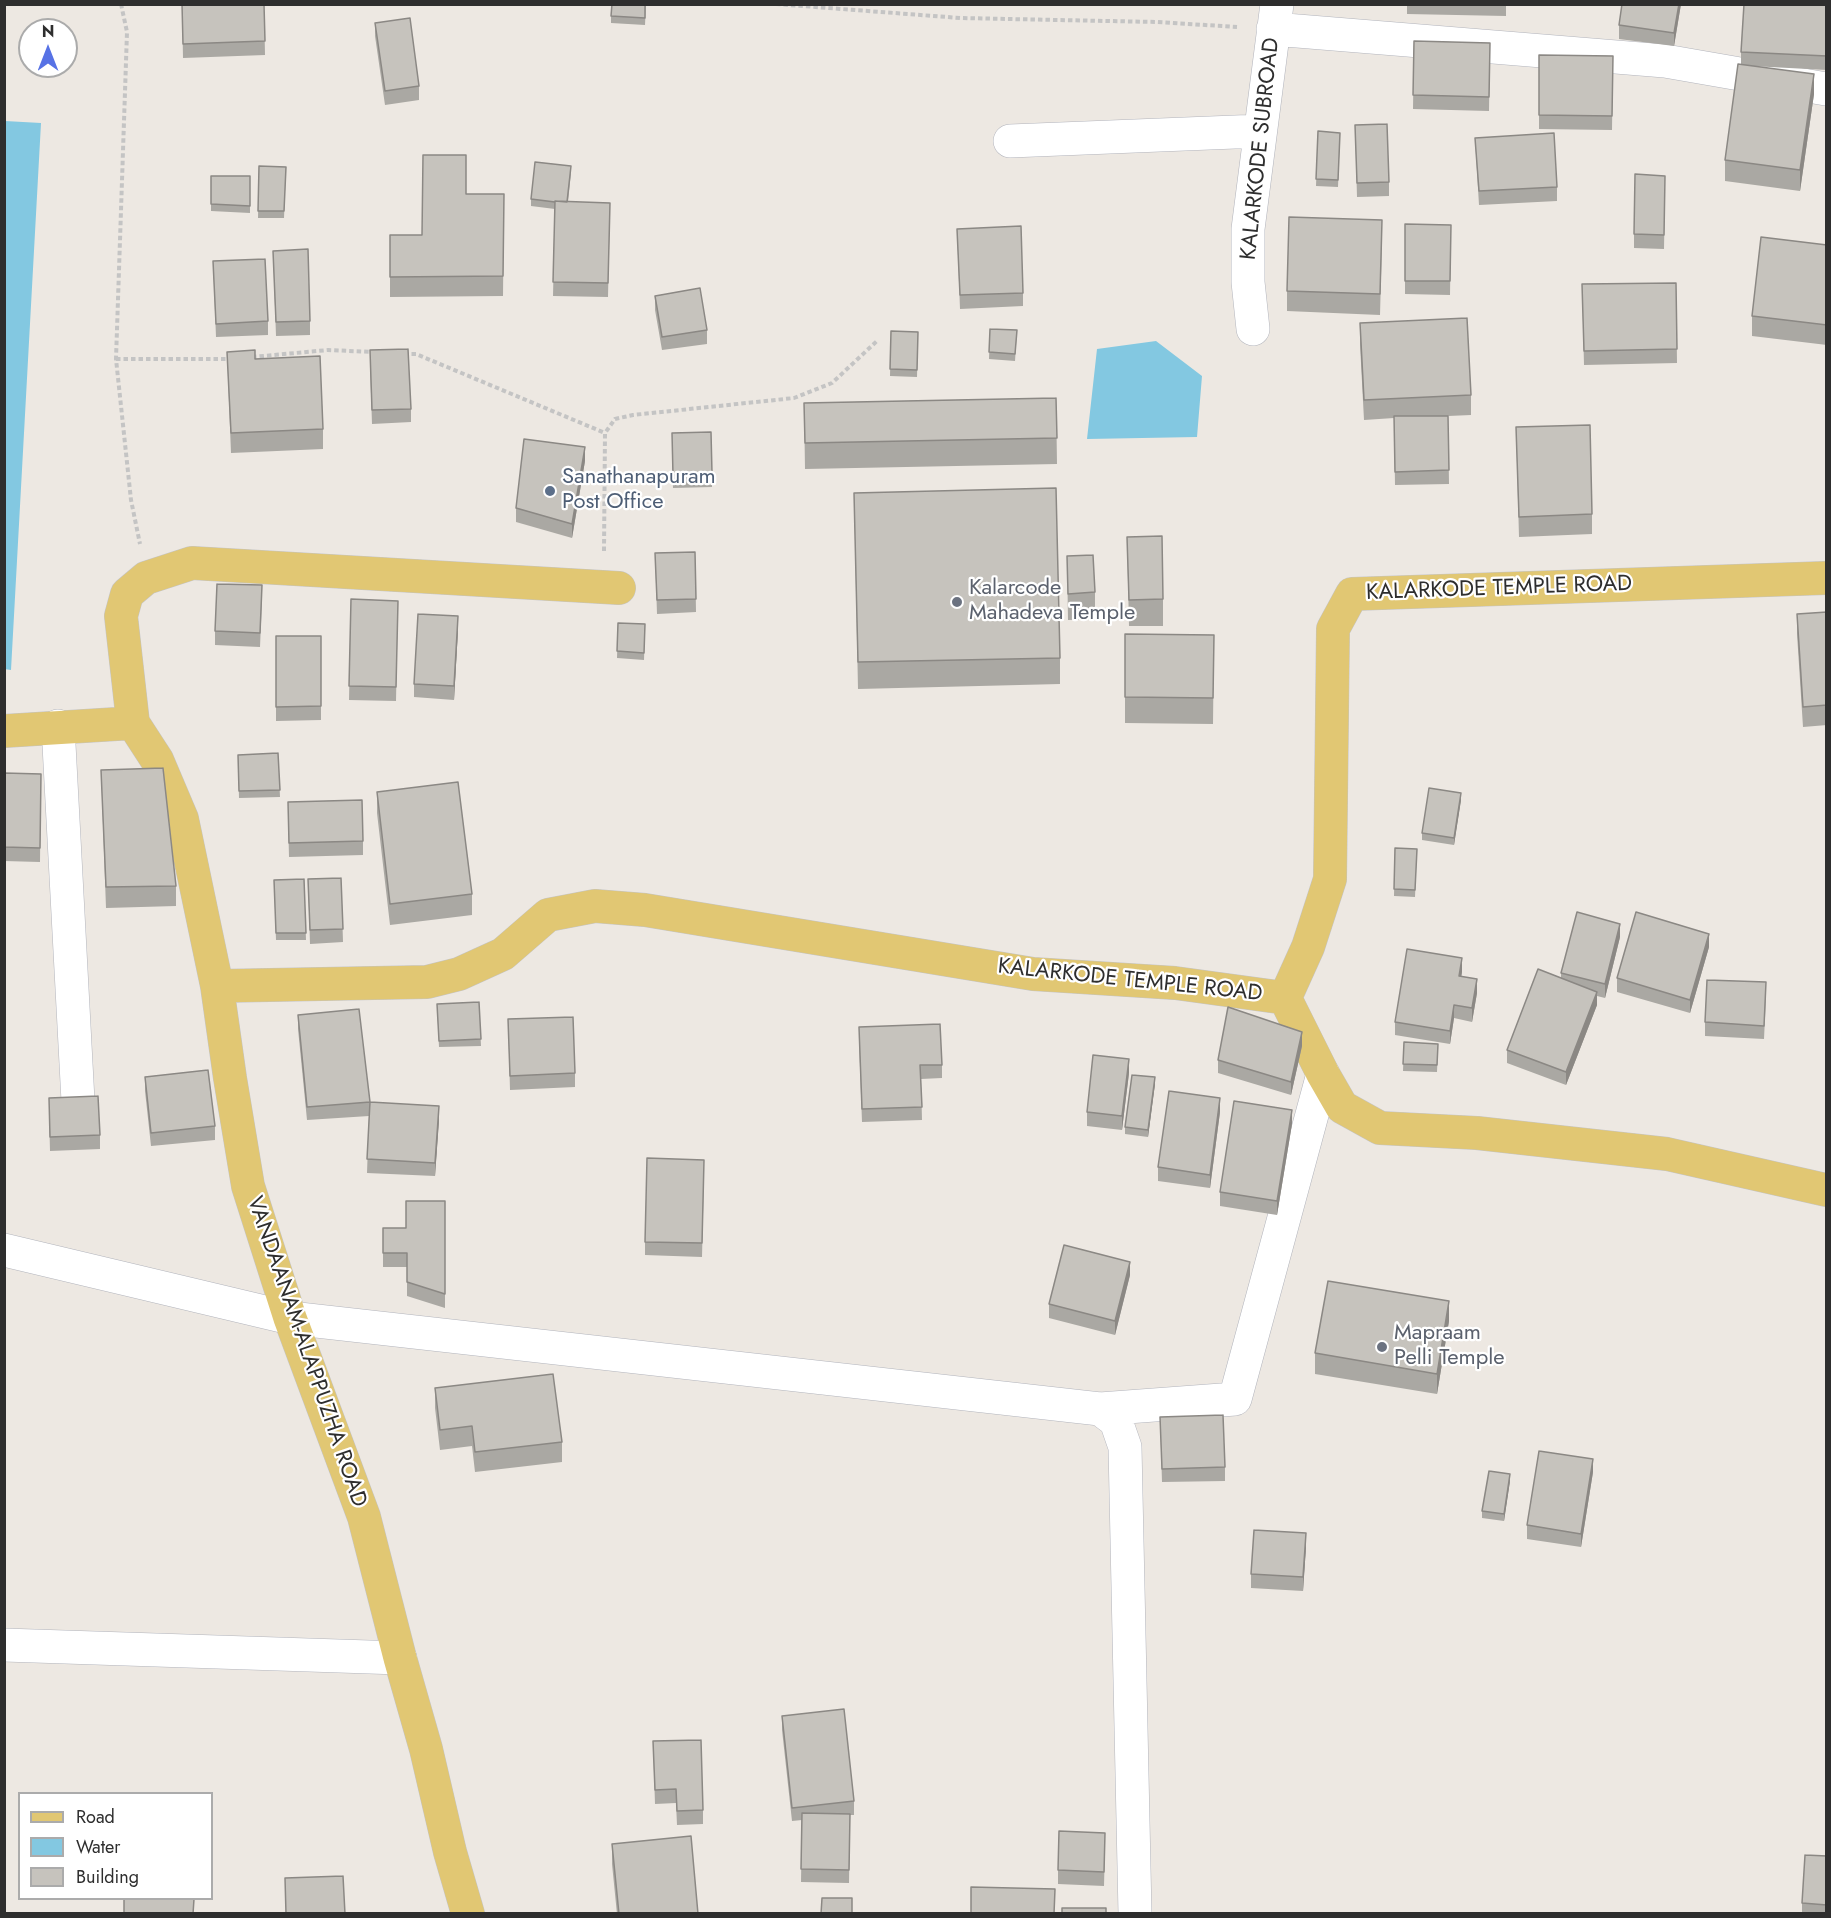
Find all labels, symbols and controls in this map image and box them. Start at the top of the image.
north arrow [18,18,78,78]
text: N [42,20,54,43]
street label: KALARKODE SUBROAD [1236,37,1286,261]
place label: Sanathanapuram Post Office [562,465,716,516]
marker: Sanathanapuram Post Office [543,484,557,498]
street label: KALARKODE TEMPLE ROAD [1366,571,1632,607]
place label: Kalarcode Mahadeva Temple [969,576,1135,628]
marker: Kalarcode Mahadeva Temple [950,595,964,609]
street label: KALARKODE TEMPLE ROAD [996,954,1264,1008]
street label: VANDAANAM-ALAPPUZHA ROAD [240,1193,372,1511]
place label: Mapraam Pelli Temple [1394,1321,1505,1372]
marker: Mapraam Pelli Temple [1375,1340,1389,1354]
legend [18,1792,213,1900]
text: Road [76,1804,115,1830]
text: Water [76,1834,120,1860]
text: Building [76,1864,139,1890]

